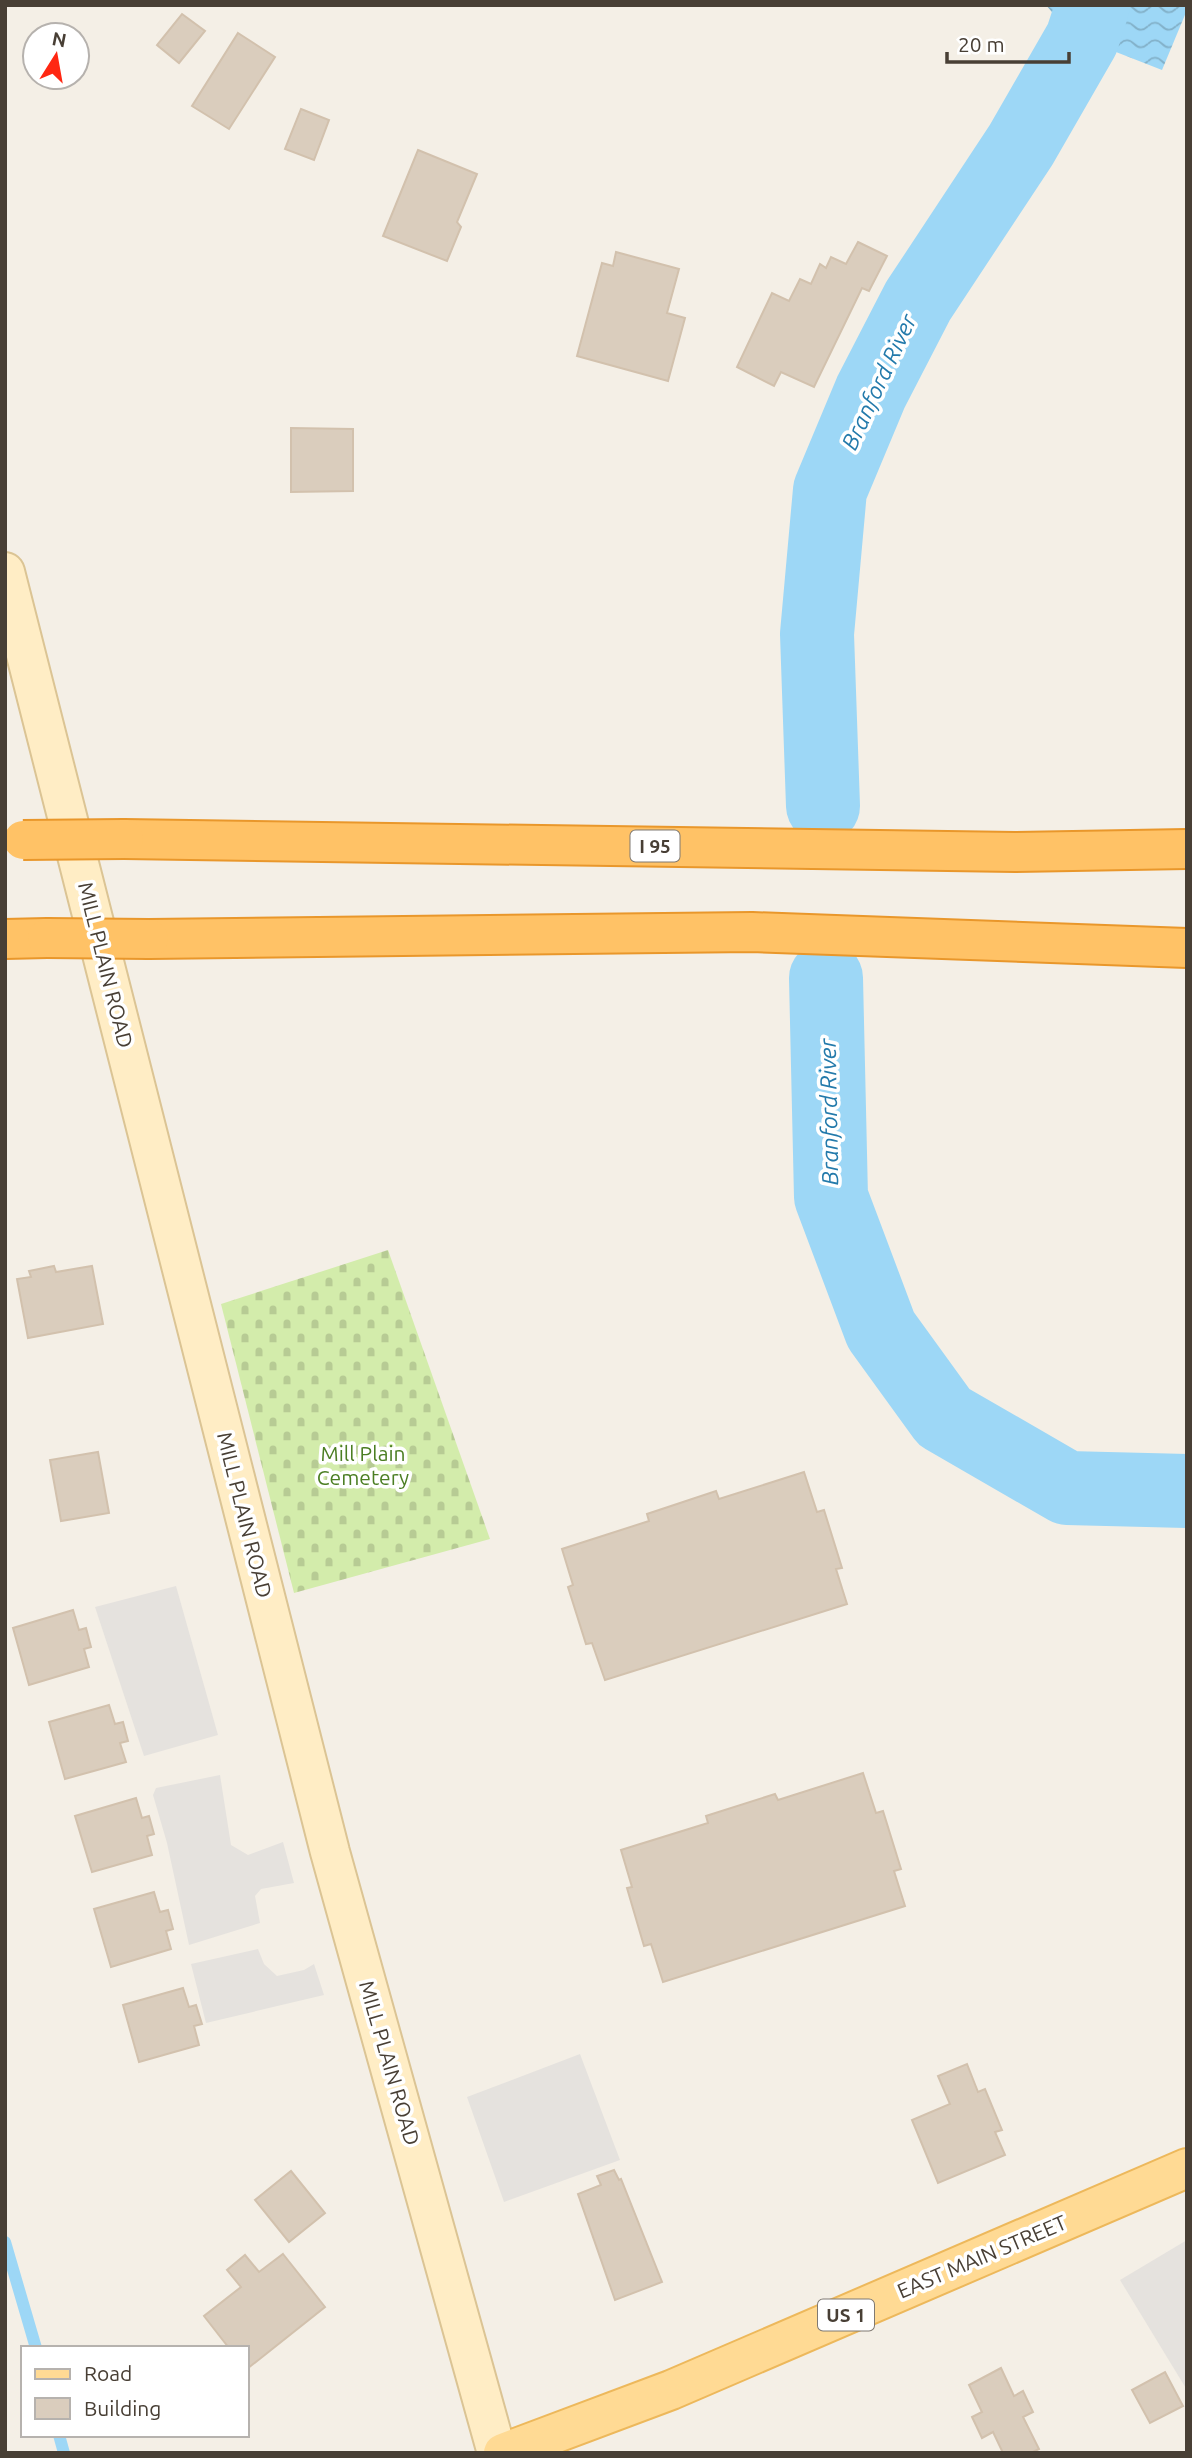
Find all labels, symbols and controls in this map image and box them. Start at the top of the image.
north arrow [21,21,91,91]
scale bar [947,21,1070,65]
text: N [50,27,68,51]
text: 20 m [958,32,1005,56]
water label: Branford River [836,309,922,454]
road number: I 95 [630,831,680,862]
street label: MILL PLAIN ROAD [74,879,138,1050]
water label: Branford River [815,1037,843,1186]
street label: MILL PLAIN ROAD [213,1429,277,1600]
park label: Mill Plain Cemetery [317,1441,409,1489]
street label: MILL PLAIN ROAD [355,1978,425,2148]
street label: EAST MAIN STREET [893,2209,1070,2303]
road number: US 1 [818,2300,874,2330]
legend [21,2346,248,2437]
text: Road [84,2361,132,2385]
text: Building [84,2396,161,2420]

